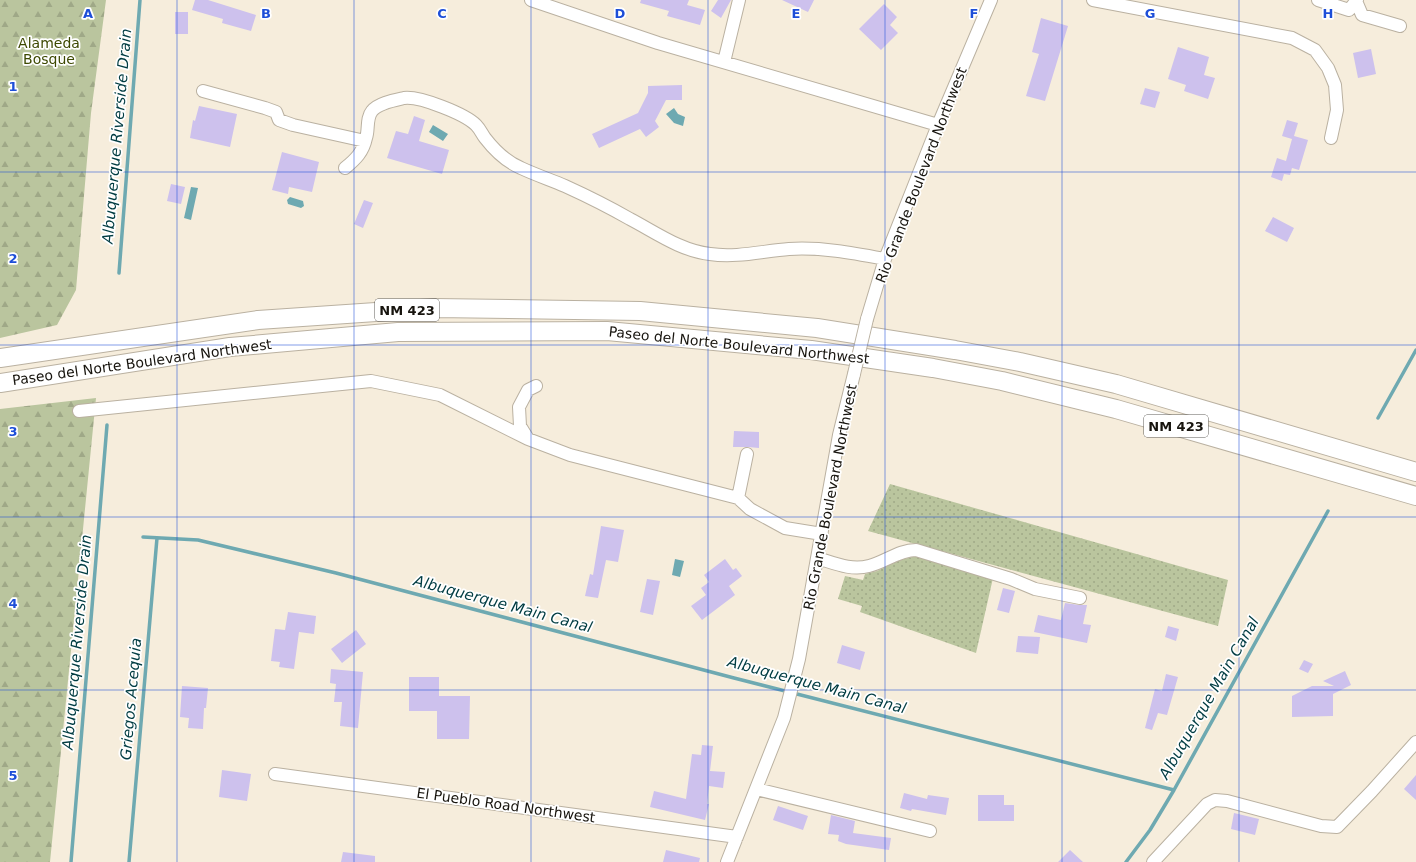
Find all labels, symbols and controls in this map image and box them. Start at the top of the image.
text: A [83,6,93,21]
text: B [261,6,271,21]
text: C [437,6,447,21]
text: D [615,6,626,21]
text: E [792,6,800,21]
text: F [970,6,978,21]
text: G [1145,6,1155,21]
text: H [1323,6,1333,21]
water label: Albuquerque Riverside Drain [99,28,135,245]
park label: Alameda Bosque [18,35,80,67]
street label: Rio Grande Boulevard Northwest [872,64,970,285]
text: 1 [8,79,18,94]
text: 2 [8,251,18,266]
road number: NM 423 [375,299,439,321]
street label: Paseo del Norte Boulevard Northwest [608,323,871,367]
street label: Paseo del Norte Boulevard Northwest [11,336,273,388]
street label: Rio Grande Boulevard Northwest [800,382,860,611]
road number: NM 423 [1144,415,1208,437]
text: 3 [8,424,18,439]
water label: Albuquerque Riverside Drain [59,534,95,751]
water label: Albuquerque Main Canal [411,571,595,637]
text: 4 [8,596,18,611]
water label: Albuquerque Main Canal [1155,613,1263,783]
water label: Griegos Acequia [117,637,145,761]
water label: Albuquerque Main Canal [725,652,909,718]
text: 5 [8,768,18,783]
street label: El Pueblo Road Northwest [416,785,597,826]

